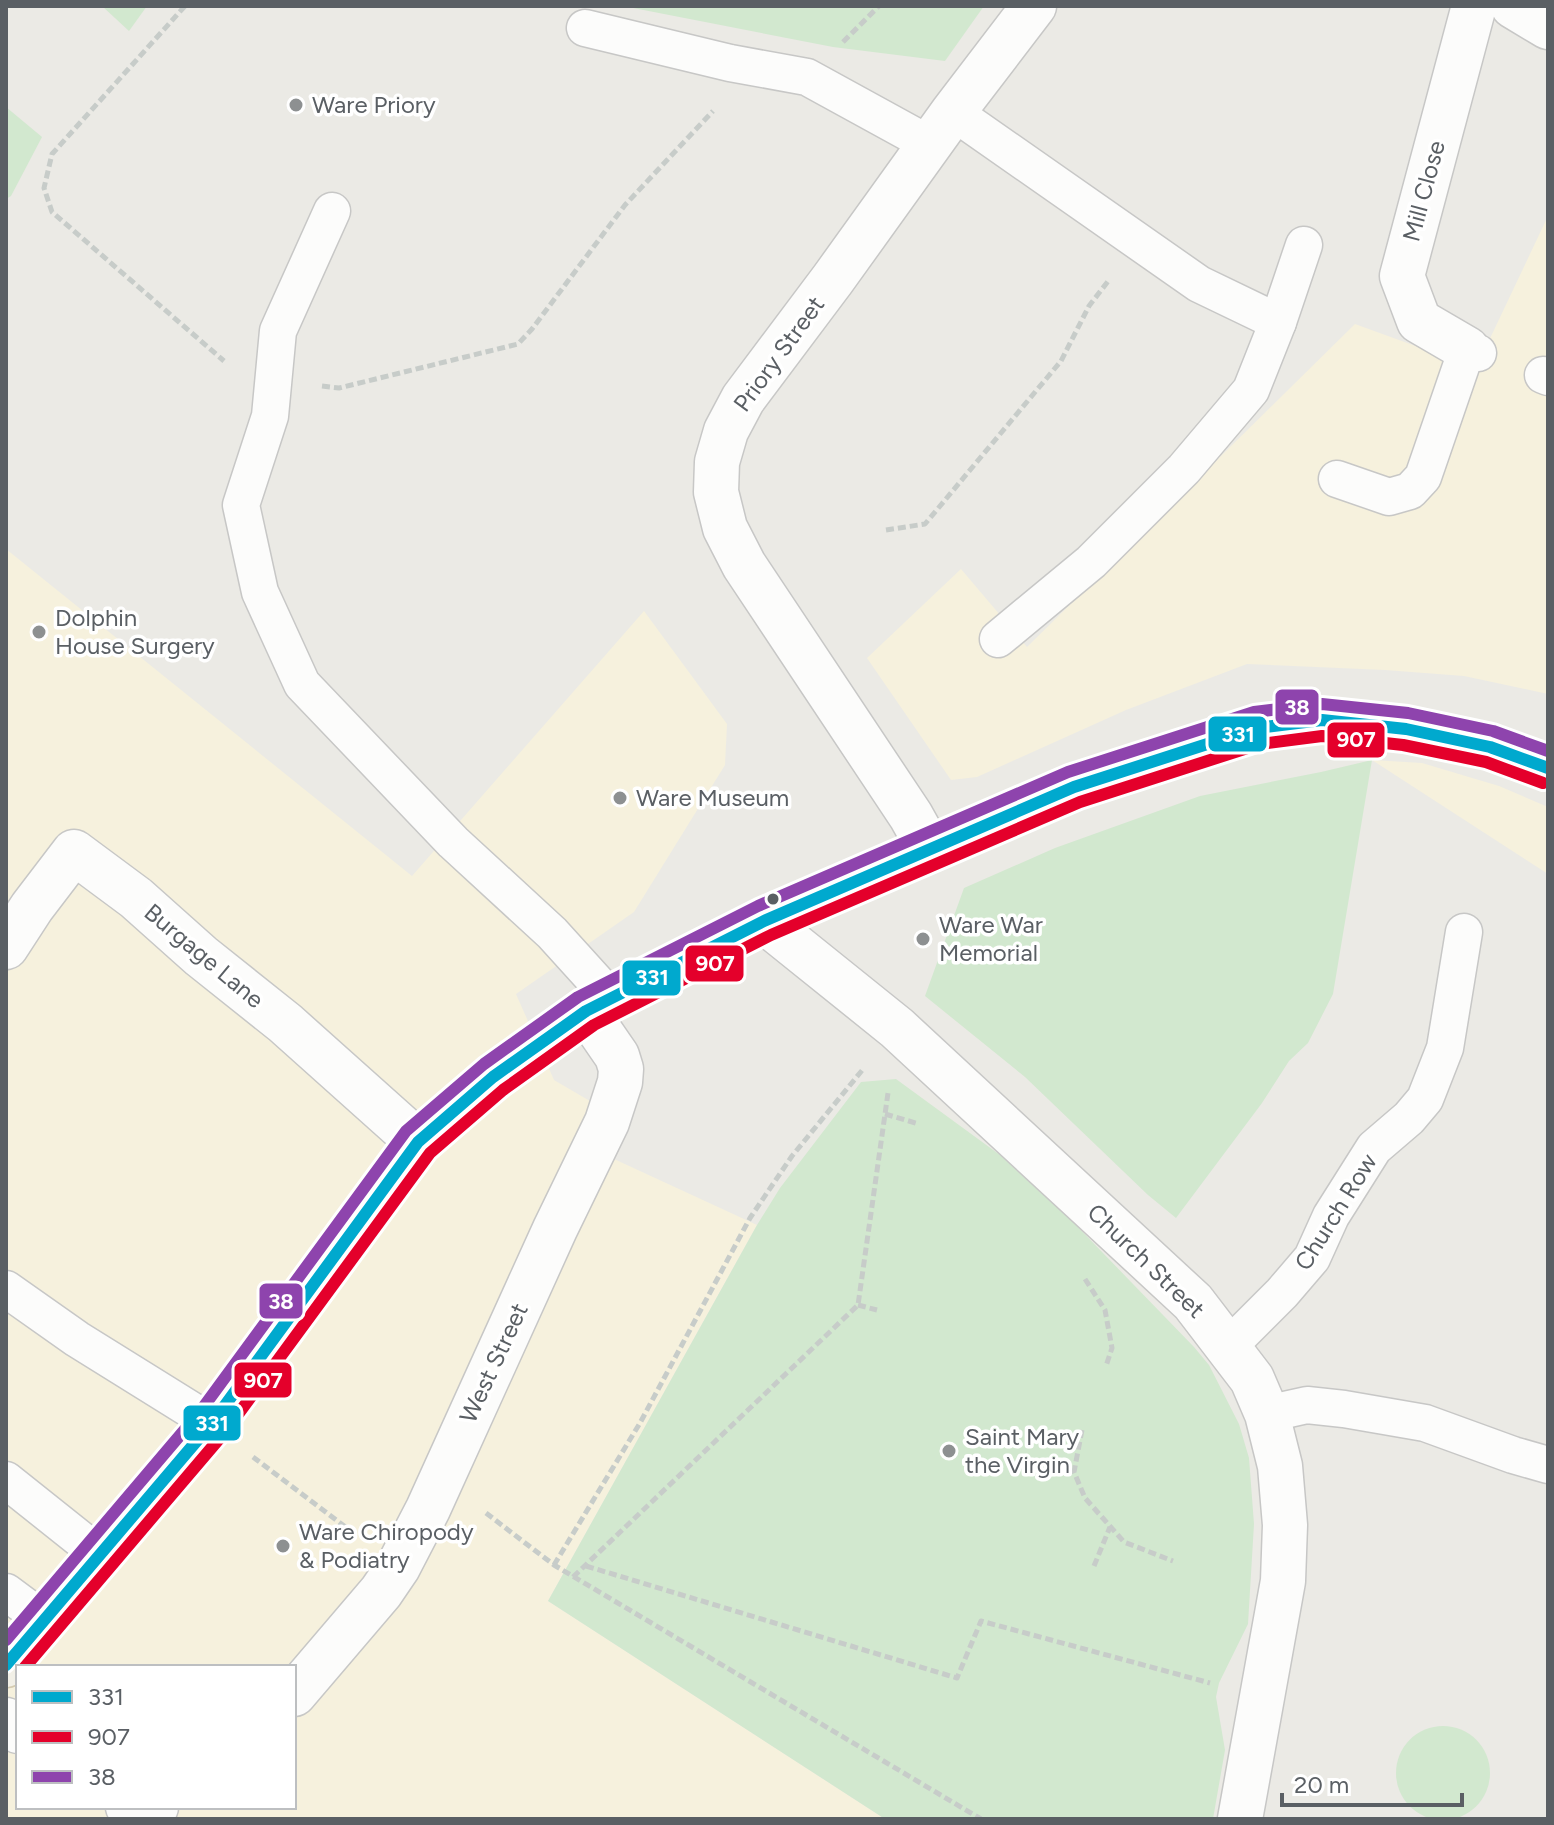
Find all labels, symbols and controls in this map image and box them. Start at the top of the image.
place label: Ware Priory [312,90,436,119]
marker: Ware Priory [287,96,305,114]
street label: Mill Close [1396,137,1451,244]
street label: Priory Street [727,290,830,417]
place label: Dolphin House Surgery [55,603,215,660]
marker: Dolphin House Surgery [30,623,48,641]
line badge: 38 [1274,688,1320,726]
text: 38 [1284,694,1310,721]
line badge: 331 [1207,715,1268,753]
text: 331 [1221,721,1255,748]
line badge: 907 [1326,721,1386,759]
text: 907 [1336,726,1376,753]
place label: Ware Museum [636,783,789,812]
marker: Ware Museum [611,789,629,807]
unlabelled marker [765,891,781,907]
street label: Burgage Lane [139,897,270,1014]
place label: Ware War Memorial [939,910,1043,967]
marker: Ware War Memorial [914,930,932,948]
line badge: 907 [684,944,745,983]
text: 907 [695,950,735,977]
line badge: 331 [621,959,682,997]
text: 331 [635,964,669,991]
street label: Church Row [1288,1148,1383,1275]
street label: Church Street [1082,1198,1211,1324]
line badge: 38 [258,1282,304,1320]
text: 38 [268,1288,294,1315]
street label: West Street [453,1298,534,1427]
line badge: 907 [233,1361,293,1399]
text: 907 [243,1367,283,1394]
line badge: 331 [182,1404,242,1442]
text: 331 [195,1410,229,1437]
place label: Saint Mary the Virgin [965,1422,1080,1479]
marker: Saint Mary the Virgin [940,1442,958,1460]
place label: Ware Chiropody & Podiatry [299,1517,474,1574]
marker: Ware Chiropody & Podiatry [274,1537,292,1555]
legend [16,1665,296,1809]
text: 331 [88,1682,124,1711]
text: 907 [88,1722,130,1751]
scale bar [1282,1757,1462,1807]
text: 38 [88,1762,116,1791]
text: 20 m [1294,1770,1349,1799]

